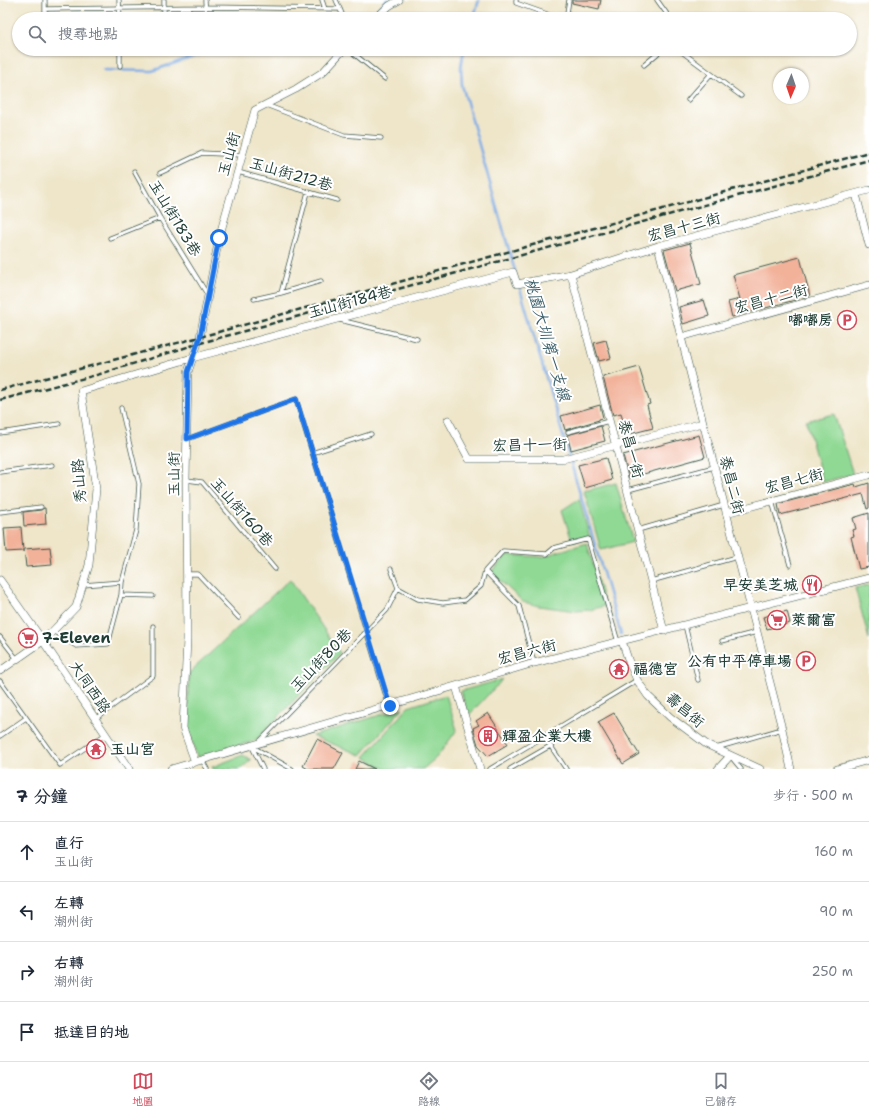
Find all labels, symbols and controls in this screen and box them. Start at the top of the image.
search box [12,12,857,56]
icon: search [26,23,48,45]
text: 搜尋地點 [58,24,118,44]
north arrow [773,68,809,104]
street label: 玉山街 [213,130,245,178]
street label: 玉山街212巷 [247,153,335,195]
street label: 玉山街183巷 [144,176,206,260]
street label: 宏昌十三街 [645,208,723,246]
route start [210,229,228,247]
water label: 桃園大圳第一支線 [520,275,576,405]
street label: 宏昌十二街 [732,280,810,318]
street label: 玉山街184巷 [306,281,394,323]
parking icon: 嘟嘟房 [836,309,858,331]
place label: 嘟嘟房 [788,310,833,330]
street label: 泰昌一街 [614,417,648,481]
street label: 宏昌十一街 [492,434,568,456]
street label: 玉山街 [164,451,184,497]
street label: 泰昌二街 [715,453,749,517]
street label: 秀山路 [67,458,91,504]
street label: 宏昌七街 [762,464,826,498]
street label: 玉山街160巷 [206,473,278,551]
restaurant icon: 早安美芝城 [801,574,823,596]
place label: 早安美芝城 [723,575,798,595]
supermarket icon: 萊爾富 [766,609,788,631]
place label: 萊爾富 [791,610,836,630]
street label: 玉山街80巷 [286,624,356,696]
supermarket icon: 7-Eleven [17,627,39,649]
place label: 7-Eleven [42,628,111,648]
street label: 宏昌六街 [495,635,559,669]
parking icon: 公有中平停車場 [795,650,817,672]
place label: 公有中平停車場 [687,651,792,671]
street label: 大同西路 [65,657,115,717]
temple icon: 福德宮 [608,658,630,680]
place label: 福德宮 [633,659,678,679]
street label: 壽昌街 [661,688,709,732]
route end [381,697,399,715]
building icon: 輝盈企業大樓 [477,725,499,747]
place label: 輝盈企業大樓 [502,726,592,746]
temple icon: 玉山宮 [85,738,107,760]
place label: 玉山宮 [110,739,155,759]
text: 7 分鐘 [16,785,68,807]
text: 步行 · 500 m [773,787,853,804]
text: 直行 [54,833,84,853]
icon: ahead [16,841,38,863]
text: 160 m [815,843,853,860]
text: 玉山街 [54,853,93,870]
text: 左轉 [54,893,84,913]
icon: left [16,901,38,923]
text: 90 m [819,903,853,920]
text: 潮州街 [54,913,93,930]
text: 右轉 [54,953,84,973]
icon: right [16,961,38,983]
text: 250 m [812,963,853,980]
text: 潮州街 [54,973,93,990]
icon: arrive [16,1021,38,1043]
text: 抵達目的地 [54,1022,129,1042]
tab: 地圖 [132,1070,154,1109]
tab: 路線 [418,1070,440,1109]
tab: 已儲存 [704,1070,737,1109]

